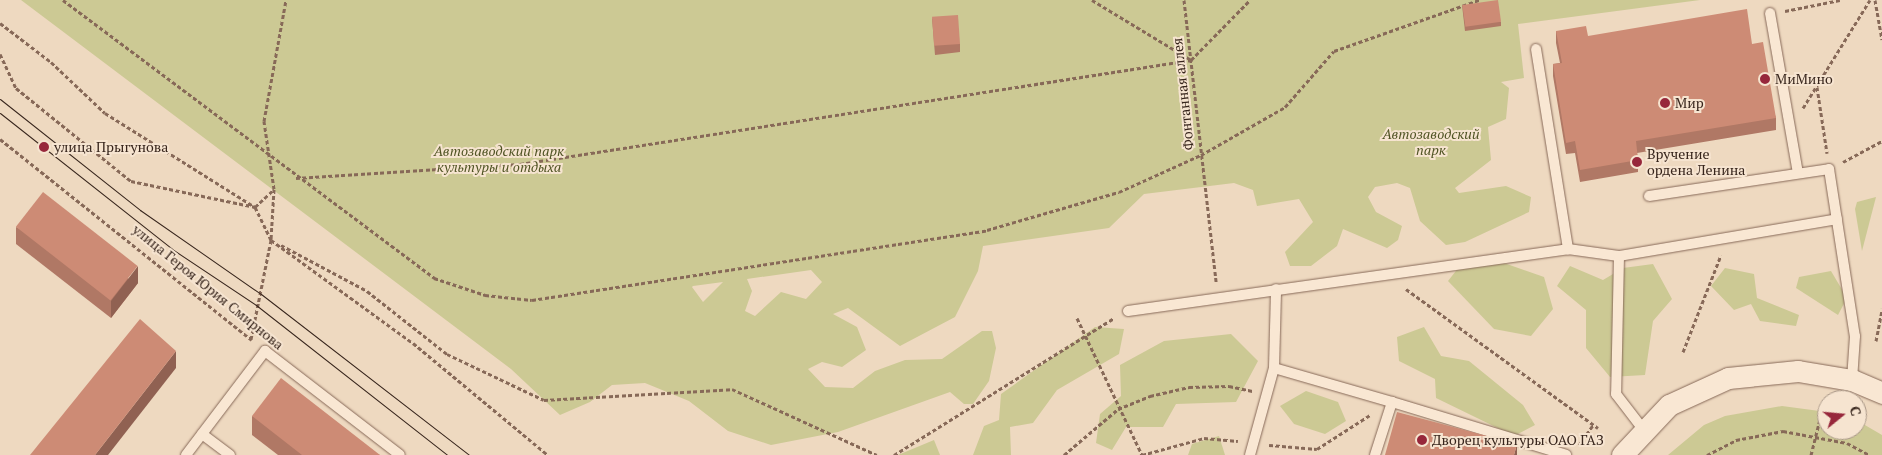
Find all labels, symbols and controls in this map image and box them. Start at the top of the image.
street label: Фонтанная аллея [1169,37,1197,151]
place label: МиМино [1775,71,1833,87]
marker: МиМино [1759,73,1771,85]
place label: Мир [1675,95,1704,111]
marker: Мир [1659,97,1671,109]
park label: Автозаводский парк [1382,126,1480,158]
place label: улица Прыгунова [54,139,168,155]
marker: улица Прыгунова [38,141,50,153]
park label: Автозаводский парк культуры и отдыха [434,143,564,176]
place label: Вручение ордена Ленина [1647,146,1745,178]
marker: Вручение ордена Ленина [1631,156,1643,168]
street label: улица Героя Юрия Смирнова [129,221,287,353]
north arrow [1817,390,1867,440]
text: С [1845,404,1866,418]
place label: Дворец культуры ОАО ГАЗ [1432,432,1604,448]
marker: Дворец культуры ОАО ГАЗ [1416,434,1428,446]

